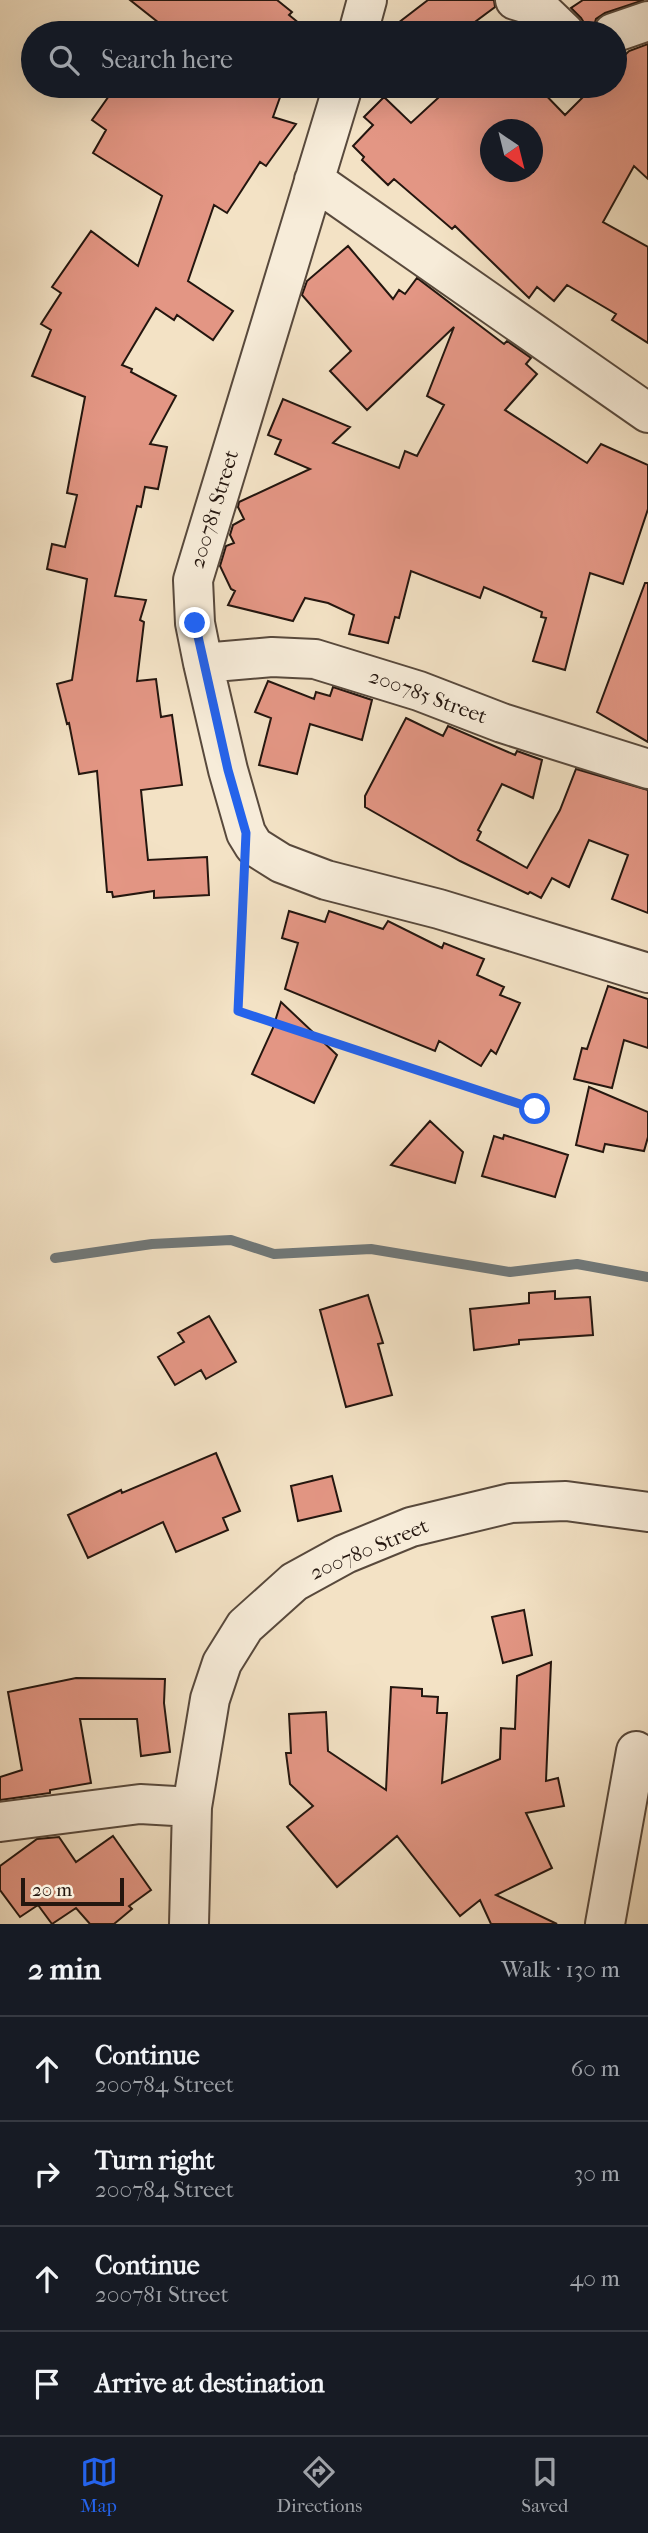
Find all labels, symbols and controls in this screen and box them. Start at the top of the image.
search box [21,21,627,98]
icon: search [45,41,83,79]
text: Search here [101,44,233,75]
north arrow [480,119,543,182]
street label: 200781 Street [185,447,243,571]
route end [179,607,210,638]
street label: 200785 Street [366,664,491,729]
route start [519,1093,550,1124]
street label: 200780 Street [306,1513,432,1585]
scale bar [21,1875,124,1907]
text: 20 m [32,1879,72,1901]
text: 2 min [28,1952,101,1987]
text: Walk · 130 m [501,1956,620,1983]
text: Continue [95,2040,200,2071]
icon: ahead [28,2050,66,2088]
text: 60 m [571,2055,620,2082]
text: 200784 Street [95,2071,234,2098]
text: Turn right [95,2145,215,2176]
icon: right [28,2155,66,2193]
text: 30 m [574,2160,620,2187]
text: 200784 Street [95,2176,234,2203]
text: Continue [95,2250,200,2281]
icon: ahead [28,2260,66,2298]
text: 40 m [570,2265,620,2292]
text: 200781 Street [95,2281,229,2308]
icon: arrive [28,2365,66,2403]
text: Arrive at destination [95,2368,325,2399]
tab: Map [80,2453,118,2517]
tab: Directions [277,2453,362,2517]
tab: Saved [521,2453,568,2517]

